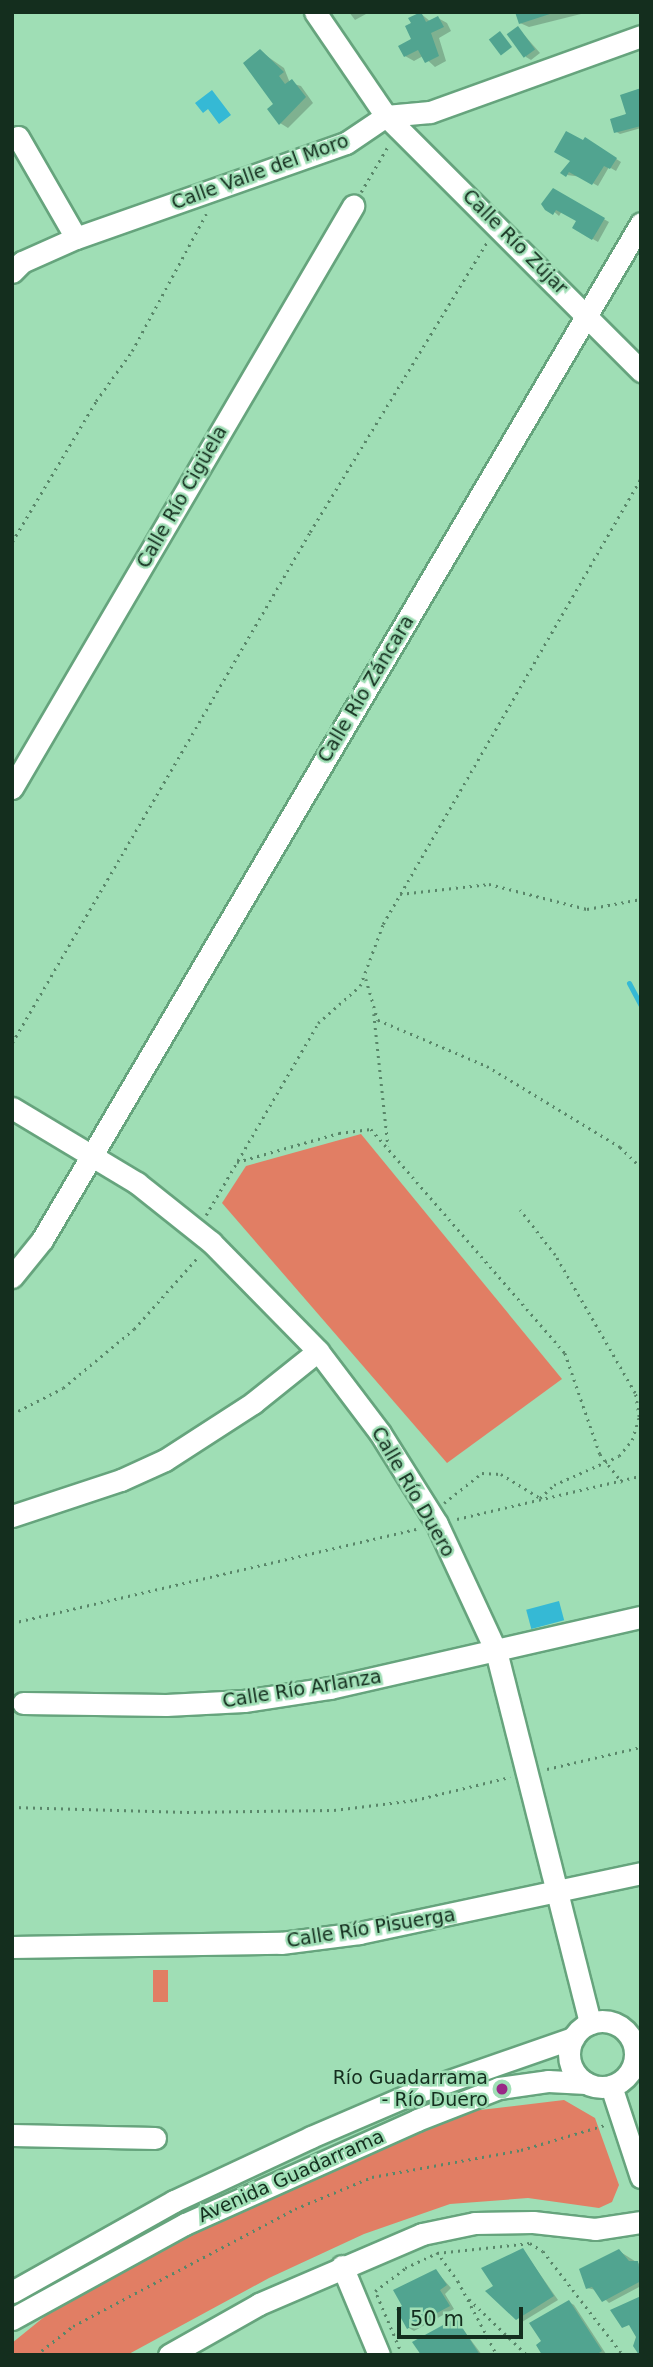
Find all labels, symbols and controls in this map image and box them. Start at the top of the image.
street label: Calle Valle del Moro [168,129,352,215]
street label: Calle Río Zújar [458,185,572,299]
street label: Calle Río Cigüela [132,422,232,572]
street label: Calle Río Záncara [313,611,419,767]
street label: Calle Río Duero [366,1423,460,1561]
street label: Calle Río Arlanza [221,1665,383,1713]
street label: Calle Río Pisuerga [285,1903,457,1953]
place label: Río Guadarrama - Río Duero [333,2067,488,2111]
marker: Río Guadarrama - Río Duero [494,2081,510,2097]
street label: Avenida Guadarrama [195,2125,387,2227]
scale bar [401,2294,527,2338]
text: 50 m [410,2307,464,2331]

